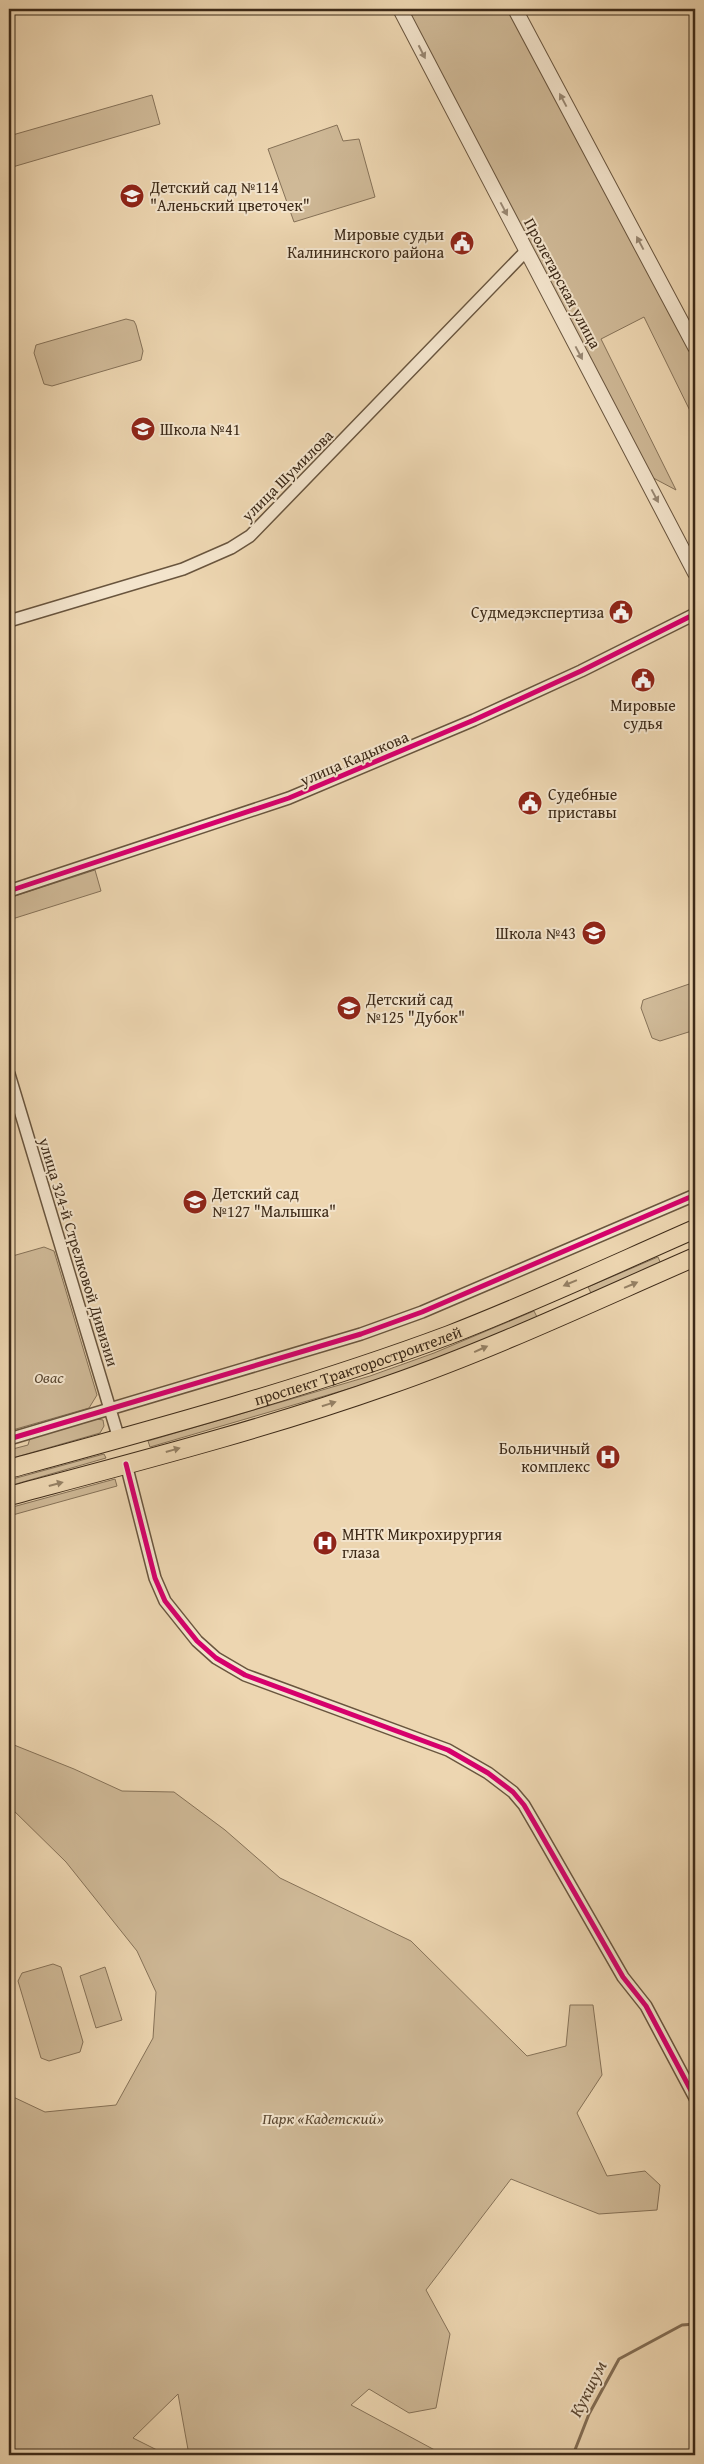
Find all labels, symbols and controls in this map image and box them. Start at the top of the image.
one-way arrow [418,45,426,59]
one-way arrow [559,92,567,107]
place label: Детский сад №114 "Аленьский цветочек" [149,175,310,217]
school or university icon: Детский сад №114 "Аленьский цветочек" [119,183,145,209]
one-way arrow [500,202,508,216]
street label: Пролетарская улица [518,213,608,353]
place label: Мировые судьи Калининского района [287,222,444,264]
public building icon: Мировые судьи Калининского района [449,230,475,256]
one-way arrow [636,236,644,250]
one-way arrow [575,346,584,359]
school or university icon: Школа №41 [130,416,156,442]
place label: Школа №41 [160,417,240,441]
street label: улица Шумилова [235,423,339,527]
one-way arrow [651,489,659,504]
public building icon: Судмедэкспертиза [608,599,634,625]
place label: Судмедэкспертиза [471,600,604,624]
public building icon: Мировые судья [630,667,656,693]
place label: Мировые судья [610,693,676,735]
street label: улица Кадыкова [295,724,412,792]
place label: Судебные приставы [548,782,617,824]
public building icon: Судебные приставы [517,790,543,816]
school or university icon: Школа №43 [581,920,607,946]
place label: Школа №43 [496,921,576,945]
place label: Детский сад №125 "Дубок" [365,987,465,1029]
school or university icon: Детский сад №125 "Дубок" [336,995,362,1021]
street label: улица 324-й Стрелковой Дивизии [32,1134,125,1370]
place label: Детский сад №127 "Малышка" [211,1181,336,1223]
school or university icon: Детский сад №127 "Малышка" [182,1189,208,1215]
one-way arrow [563,1280,577,1288]
one-way arrow [624,1281,638,1289]
street label: проспект Тракторостроителей [251,1319,466,1411]
one-way arrow [474,1345,488,1353]
park label: Овас [34,1365,64,1389]
one-way arrow [321,1400,336,1408]
place label: Больничный комплекс [499,1436,590,1478]
hospital icon: Больничный комплекс [595,1444,621,1470]
one-way arrow [165,1446,180,1454]
one-way arrow [48,1479,63,1487]
place label: МНТК Микрохирургия глаза [342,1522,502,1564]
hospital icon: МНТК Микрохирургия глаза [312,1530,338,1556]
park label: Парк «Кадетский» [262,2106,384,2130]
water label: Кукшум [562,2356,613,2422]

